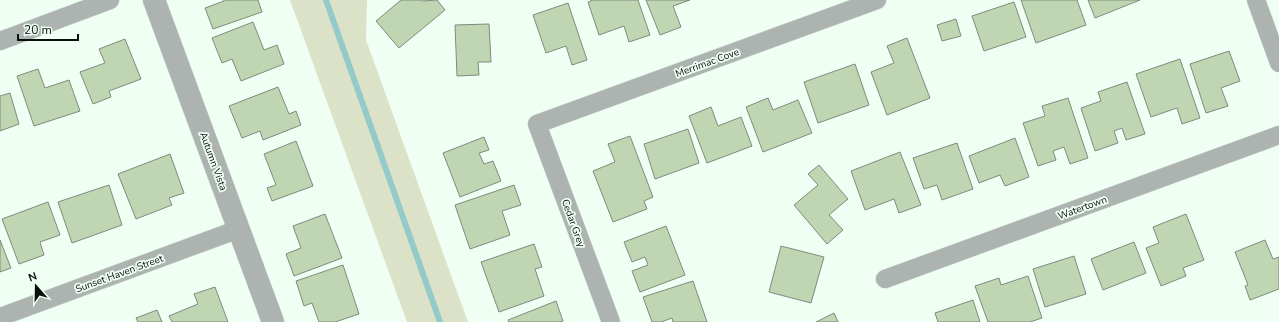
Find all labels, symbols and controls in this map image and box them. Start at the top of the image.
scale bar [18,16,78,42]
text: 20 m [24,22,52,38]
street label: Merrimac Cove [674,45,741,81]
street label: Autumn Vista [196,130,230,193]
street label: Watertown [1056,193,1109,223]
street label: Cedar Grey [558,197,589,250]
street label: Sunset Haven Street [74,251,166,296]
north arrow [16,266,56,306]
text: N [26,269,39,286]

